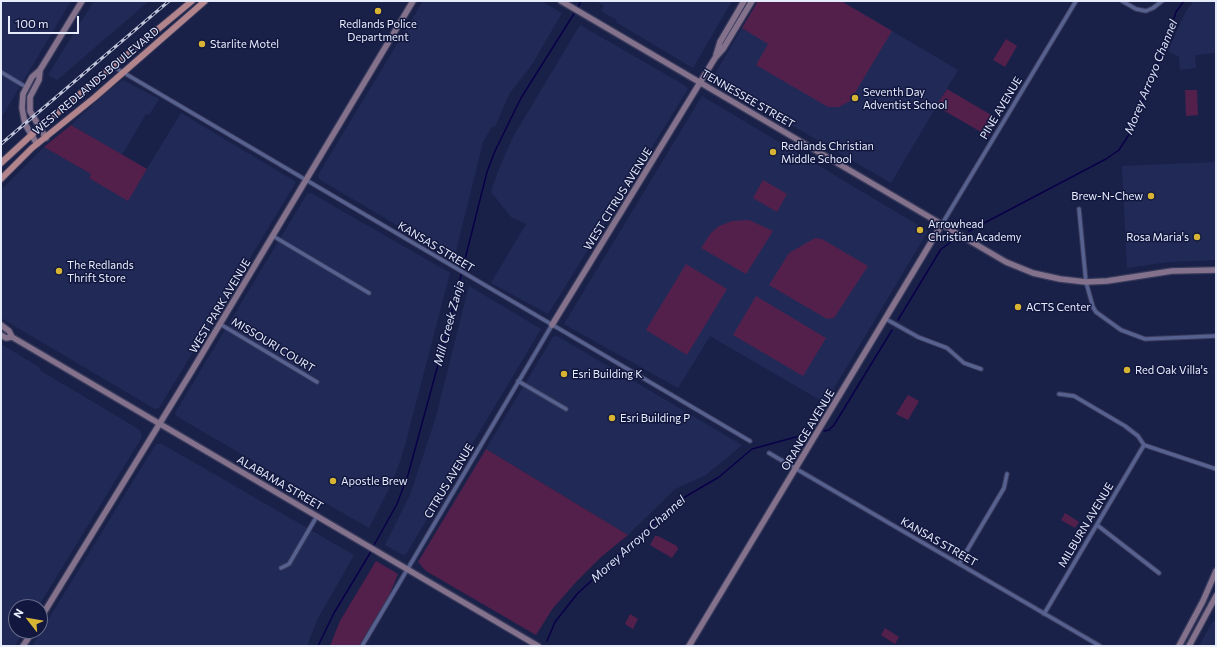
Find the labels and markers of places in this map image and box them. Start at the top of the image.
marker: Redlands Police Department [373,6,383,16]
place label: Redlands Police Department [339,17,417,43]
place label: Starlite Motel [210,37,279,51]
marker: Starlite Motel [197,39,207,49]
place label: Seventh Day Adventist School [863,85,947,111]
marker: Seventh Day Adventist School [850,93,860,103]
place label: Redlands Christian Middle School [781,139,874,165]
marker: Redlands Christian Middle School [768,147,778,157]
place label: Brew-N-Chew [1071,189,1143,203]
marker: Brew-N-Chew [1146,191,1156,201]
place label: Arrowhead Christian Academy [928,217,1021,243]
marker: Arrowhead Christian Academy [915,225,925,235]
place label: Rosa Maria's [1126,230,1189,244]
marker: Rosa Maria's [1192,232,1202,242]
place label: The Redlands Thrift Store [67,258,134,284]
marker: The Redlands Thrift Store [54,266,64,276]
place label: ACTS Center [1026,300,1091,314]
marker: ACTS Center [1013,302,1023,312]
place label: Red Oak Villa's [1135,363,1208,377]
marker: Red Oak Villa's [1122,365,1132,375]
place label: Esri Building K [572,367,643,381]
marker: Esri Building K [559,369,569,379]
place label: Esri Building P [620,411,690,425]
marker: Esri Building P [607,413,617,423]
place label: Apostle Brew [341,474,408,488]
marker: Apostle Brew [328,476,338,486]

